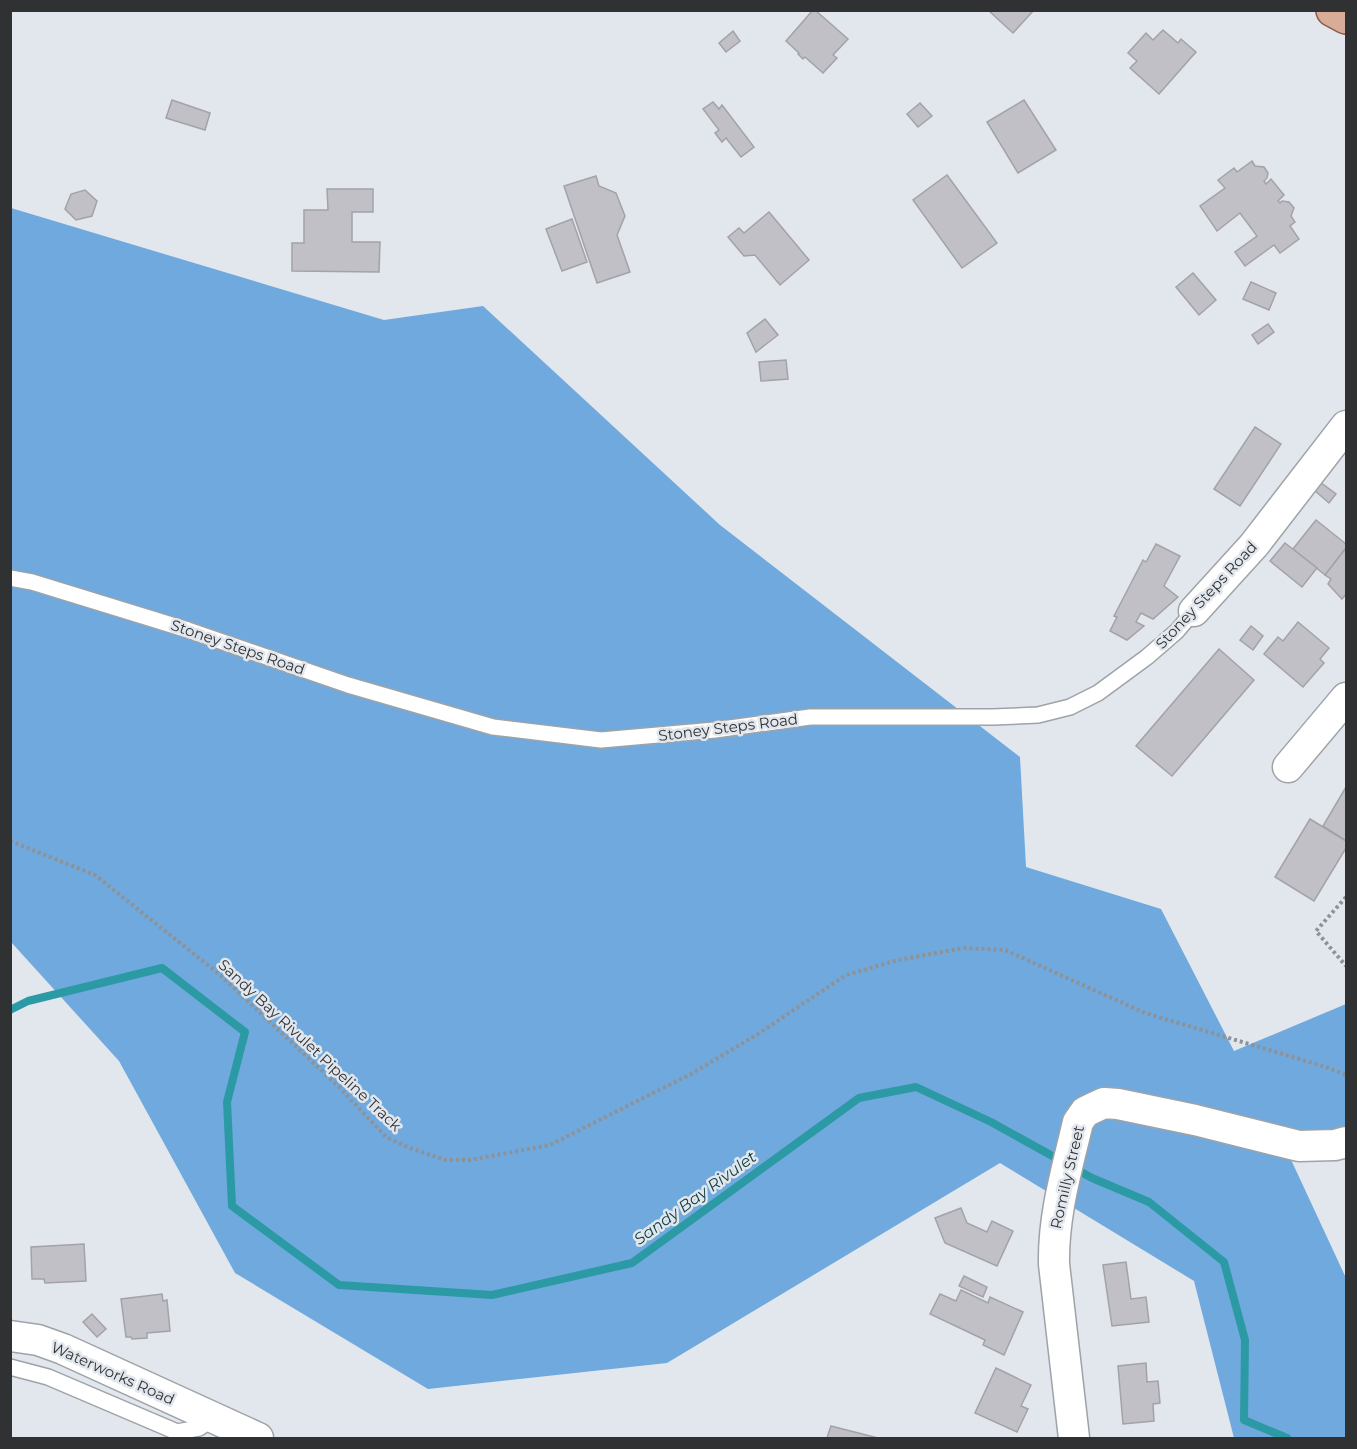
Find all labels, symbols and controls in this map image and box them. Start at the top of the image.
street label: Stoney Steps Road [1151,537,1261,653]
street label: Stoney Steps Road [169,615,307,679]
street label: Stoney Steps Road [657,709,799,745]
street label: Sandy Bay Rivulet Pipeline Track [214,955,406,1135]
street label: Romilly Street [1046,1123,1088,1231]
water label: Sandy Bay Rivulet [630,1147,760,1249]
street label: Waterworks Road [48,1337,178,1409]

